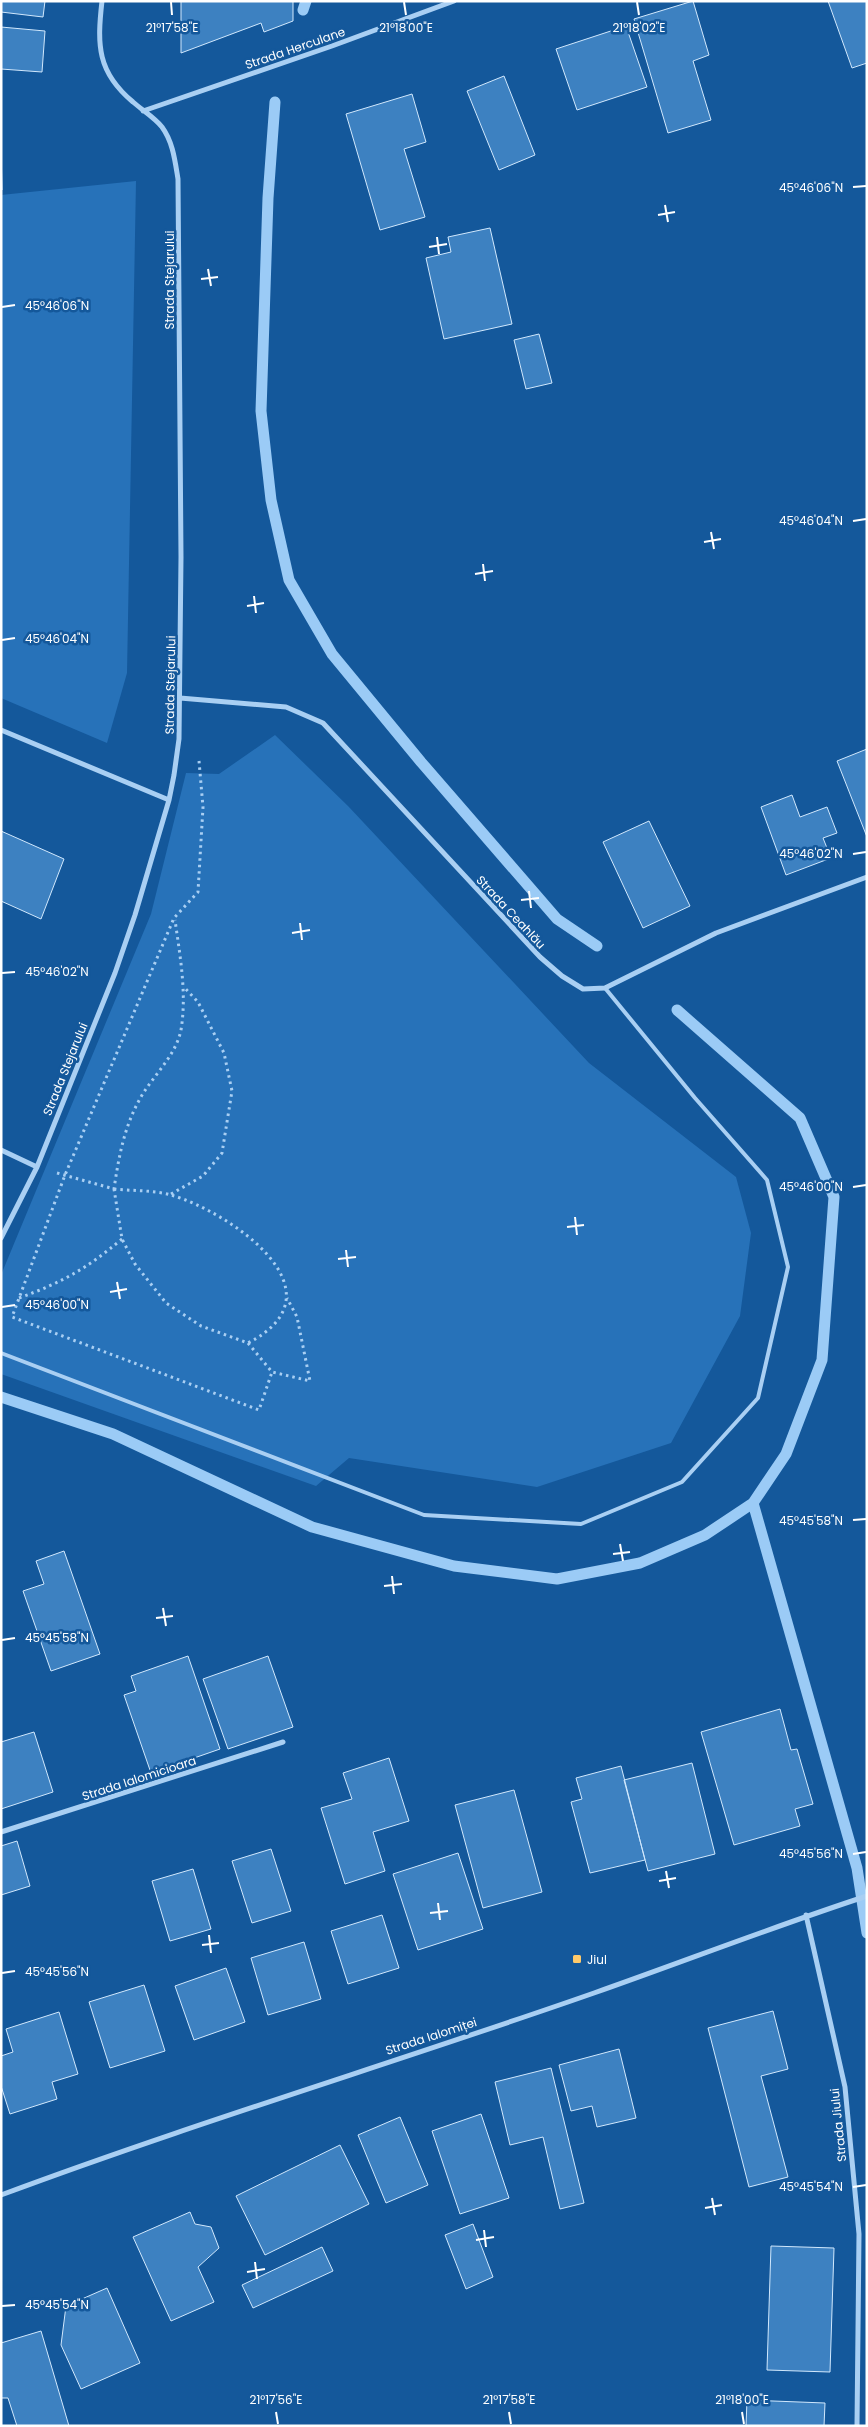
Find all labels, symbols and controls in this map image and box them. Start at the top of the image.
text: 21°17'58"E [146,19,198,36]
text: 21°18'00"E [379,19,433,36]
text: 21°18'02"E [612,19,666,36]
street label: Strada Herculane [243,23,347,73]
text: 45°46'06"N [779,179,843,196]
street label: Strada Stejarului [161,230,178,330]
text: 45°46'06"N [25,297,89,314]
text: 45°46'04"N [779,512,843,529]
text: 45°46'04"N [25,630,89,647]
street label: Strada Stejarului [161,635,179,735]
text: 45°46'02"N [779,845,843,862]
street label: Strada Ceahlău [473,872,549,952]
text: 45°46'02"N [25,963,89,980]
street label: Strada Stejarului [39,1020,91,1118]
text: 45°46'00"N [779,1178,843,1195]
text: 45°46'00"N [25,1296,89,1313]
text: 45°45'58"N [779,1512,843,1529]
text: 45°45'58"N [25,1629,89,1646]
street label: Strada Ialomicioara [80,1752,198,1804]
text: 45°45'56"N [779,1845,843,1862]
place label: Jiul [587,1951,607,1968]
marker: Jiul [571,1953,583,1965]
text: 45°45'56"N [25,1963,89,1980]
street label: Strada Ialomiței [383,2013,479,2059]
street label: Strada Jiului [826,2087,850,2163]
text: 45°45'54"N [779,2178,843,2195]
text: 45°45'54"N [25,2296,89,2313]
text: 21°17'56"E [250,2391,302,2408]
text: 21°17'58"E [483,2391,535,2408]
text: 21°18'00"E [715,2391,769,2408]

